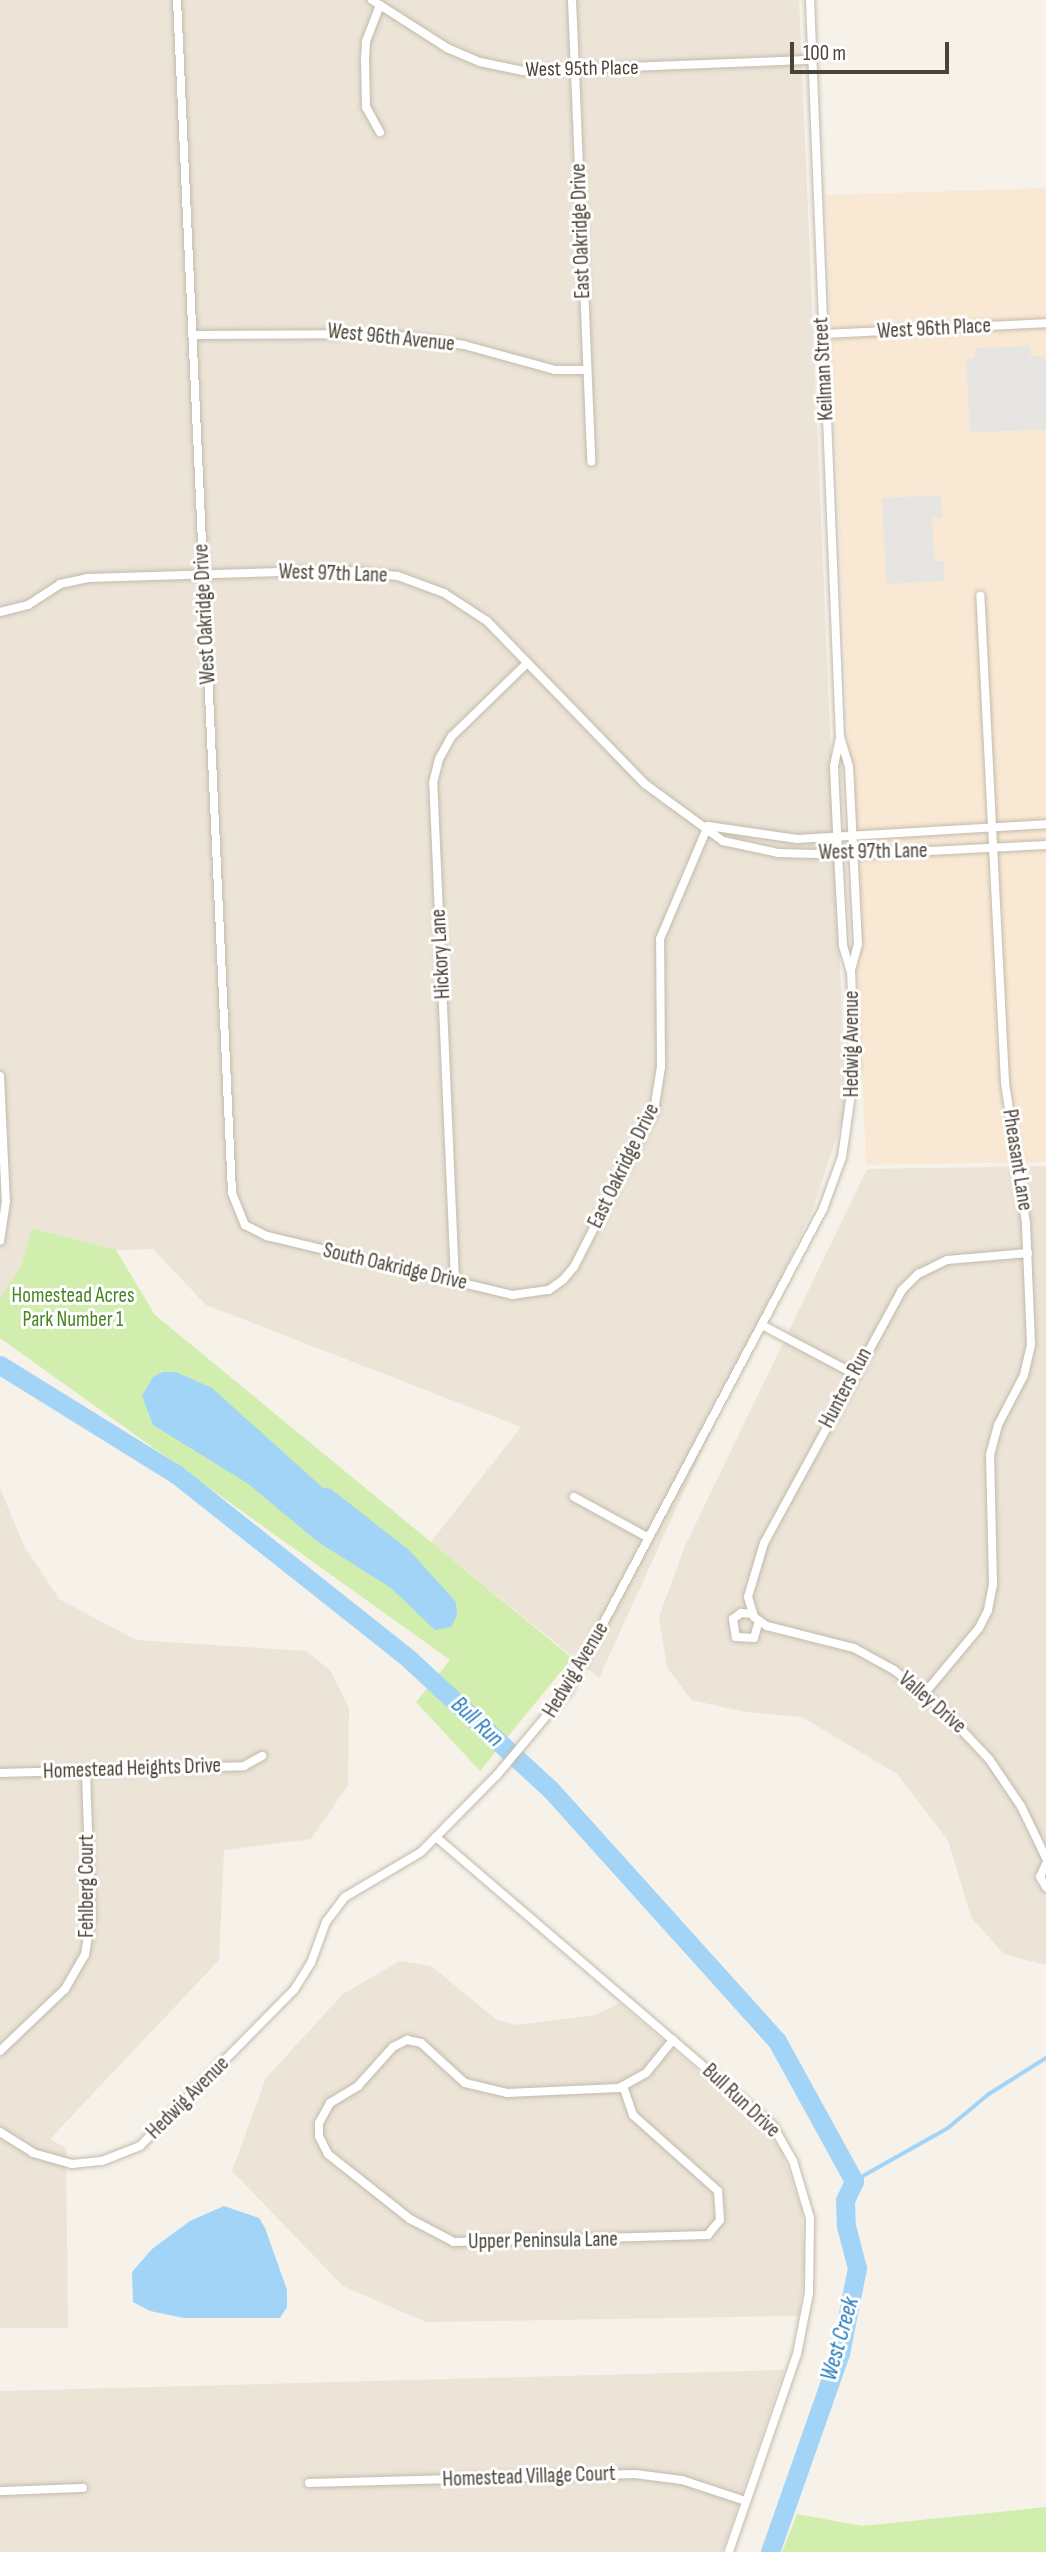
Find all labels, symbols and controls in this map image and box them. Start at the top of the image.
scale bar [794,28,953,72]
text: 100 m [803,41,846,66]
street label: West 95th Place [525,55,639,83]
street label: East Oakridge Drive [566,163,596,299]
street label: West 96th Place [876,313,992,345]
street label: Keilman Street [809,317,839,421]
street label: West 96th Avenue [326,319,456,357]
street label: West Oakridge Drive [189,543,221,685]
street label: West 97th Lane [278,560,388,588]
street label: West 97th Lane [818,838,928,866]
street label: Hickory Lane [426,908,456,1000]
street label: Hedwig Avenue [839,991,865,1097]
street label: East Oakridge Drive [583,1100,665,1232]
street label: Pheasant Lane [997,1108,1037,1212]
street label: South Oakridge Drive [321,1238,469,1296]
park label: Homestead Acres Park Number 1 [12,1283,134,1333]
street label: Hunters Run [814,1344,878,1432]
street label: Hedwig Avenue [538,1618,614,1722]
street label: Valley Drive [893,1667,971,1739]
water label: Bull Run [445,1691,509,1753]
street label: Homestead Heights Drive [43,1753,221,1785]
street label: Fehlberg Court [74,1834,100,1938]
street label: Hedwig Avenue [141,2051,235,2145]
street label: Bull Run Drive [697,2059,785,2143]
street label: Upper Peninsula Lane [468,2227,618,2255]
water label: West Creek [815,2294,865,2384]
street label: Homestead Village Court [442,2461,616,2493]

